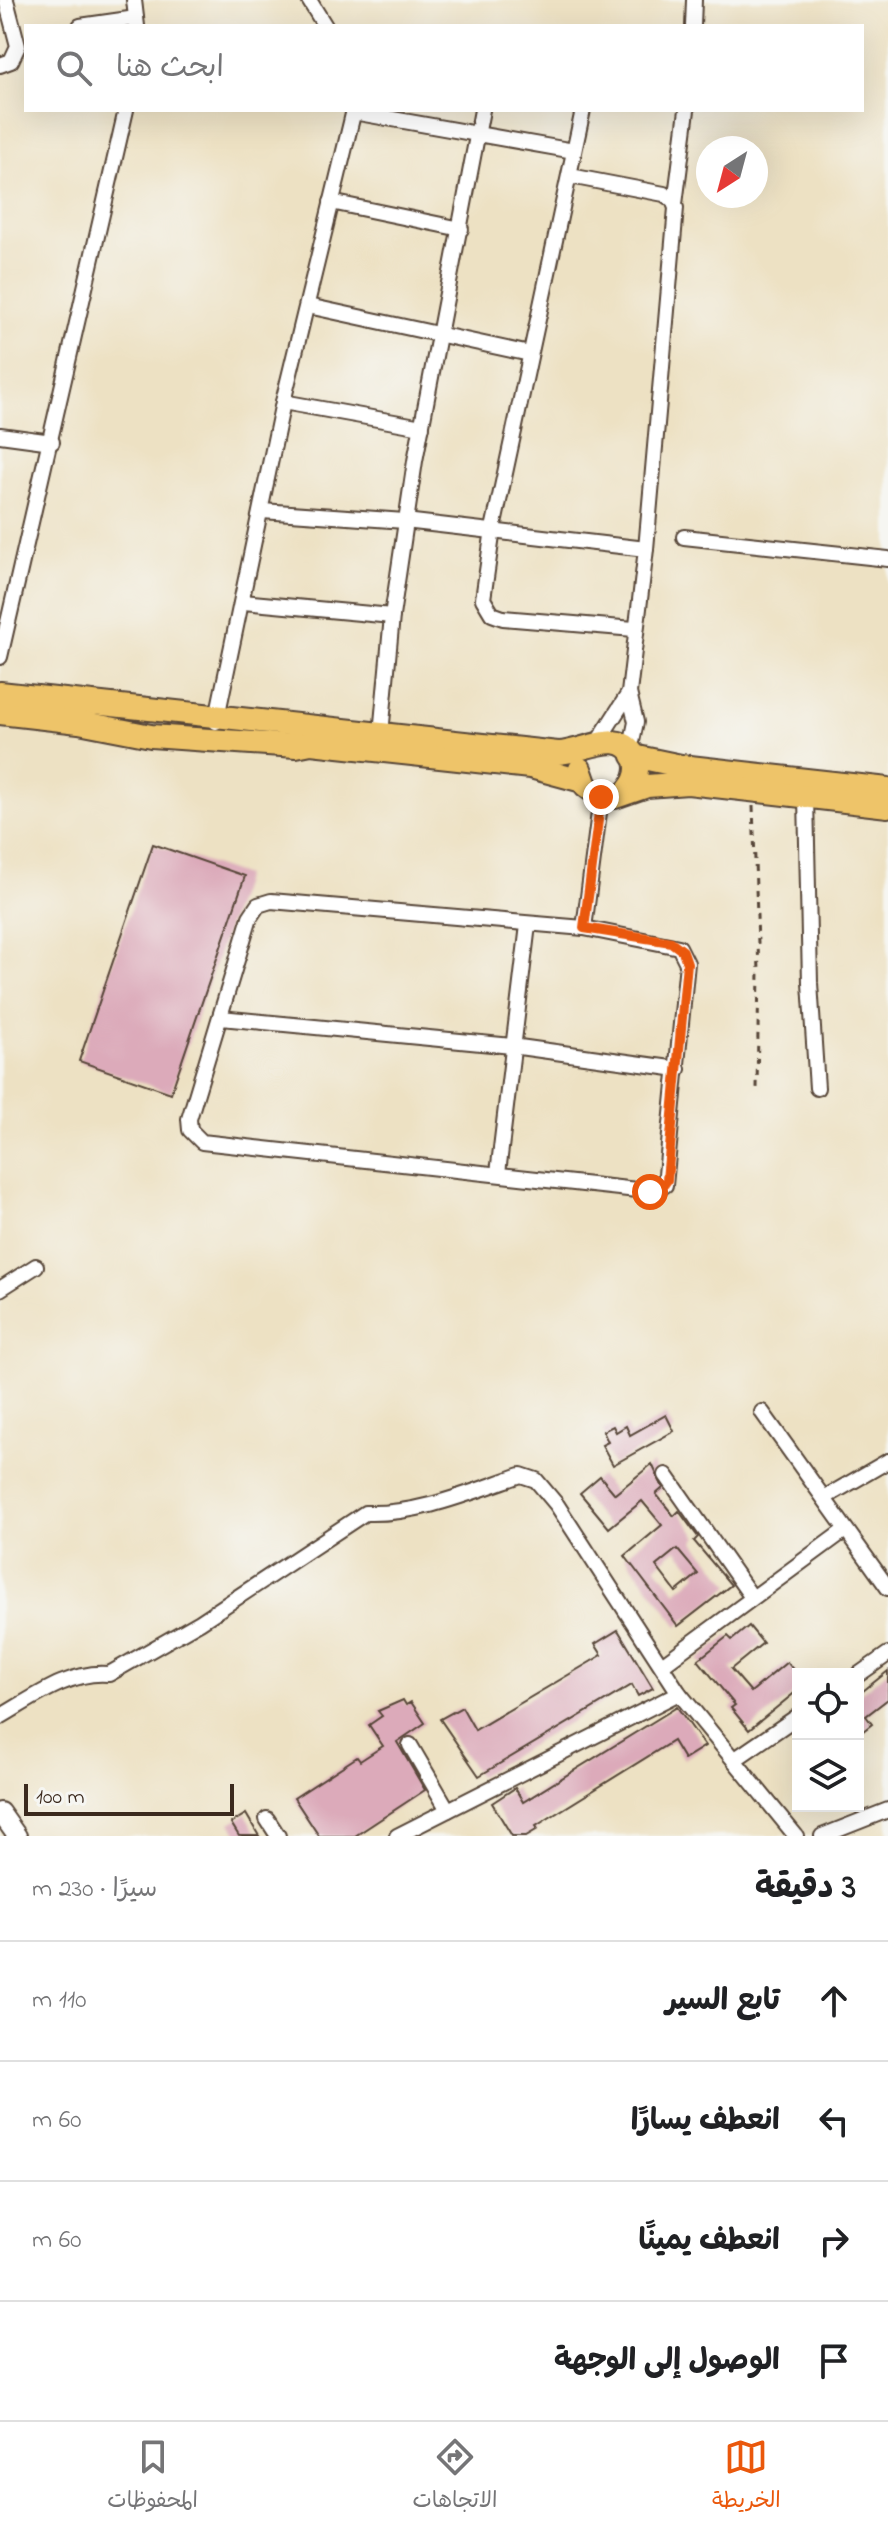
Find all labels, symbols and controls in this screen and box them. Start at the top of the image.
search box [24,24,864,112]
icon: search [52,46,96,90]
text: ابحث هنا [116,47,224,91]
north arrow [696,136,768,208]
route end [583,779,619,815]
route start [632,1174,668,1210]
map controls [792,1668,864,1812]
button: locate [792,1668,864,1740]
button: layers [792,1740,864,1812]
scale bar [24,1780,234,1816]
text: 100 m [36,1782,85,1814]
text: 3 دقيقة [755,1864,856,1914]
text: سيرًا · 230 m [32,1871,157,1909]
icon: ahead [812,1979,856,2023]
text: تابع السير [666,1980,780,2024]
text: 110 m [32,1982,86,2020]
icon: left [812,2099,856,2143]
text: انعطف يسارًا [631,2100,780,2144]
text: 60 m [32,2102,81,2140]
icon: right [812,2219,856,2263]
text: انعطف يمينًا [639,2220,780,2264]
text: 60 m [32,2222,81,2260]
icon: arrive [812,2339,856,2383]
text: الوصول إلى الوجهة [554,2340,780,2384]
tab: المحفوظات [107,2435,198,2519]
tab: الاتجاهات [413,2435,497,2519]
tab: الخريطة [712,2435,781,2519]

